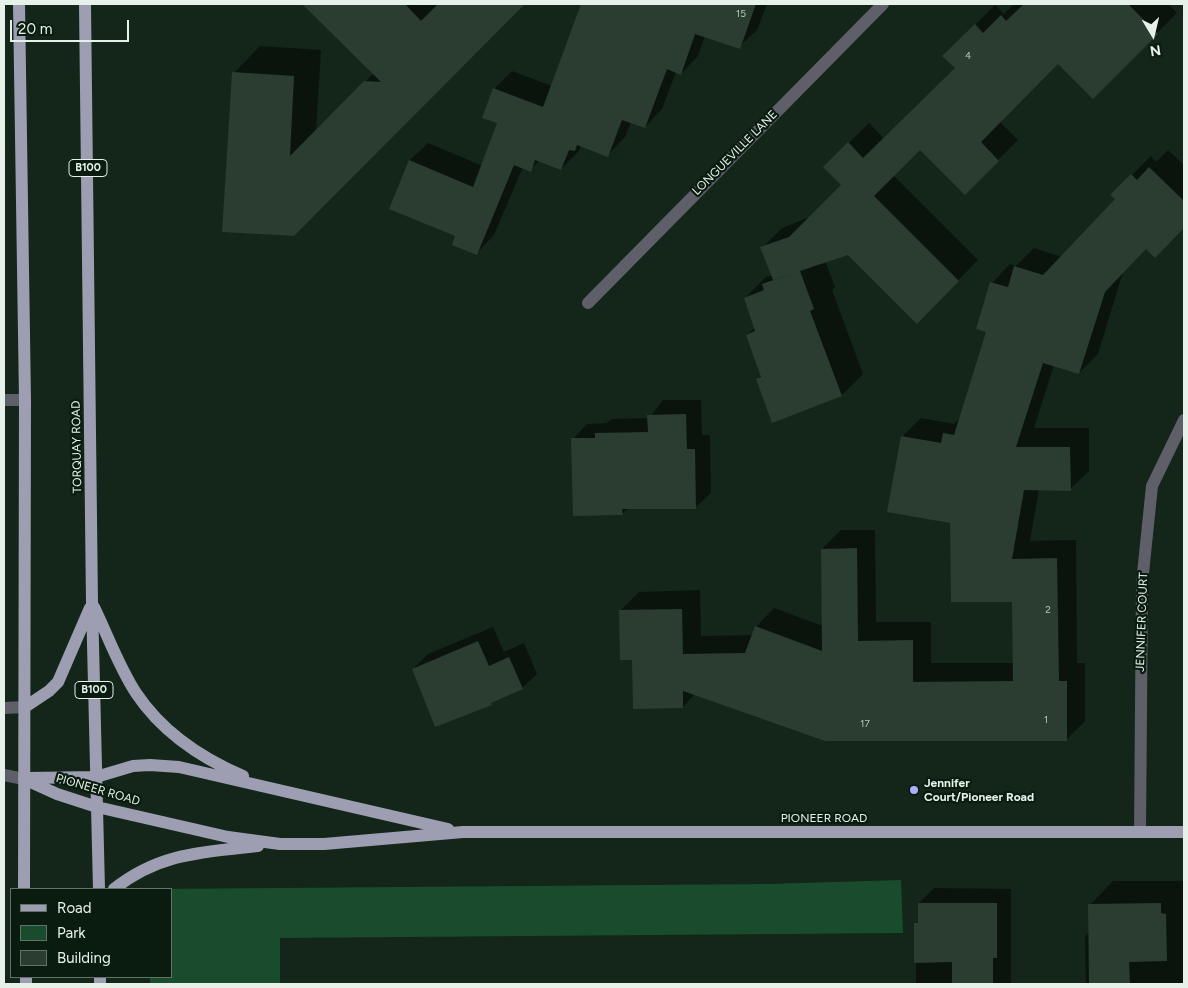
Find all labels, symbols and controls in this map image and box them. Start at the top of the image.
house number: 15 [736,8,746,20]
scale bar [12,10,131,42]
north arrow [1128,10,1178,60]
text: 20 m [18,20,52,38]
text: N [1149,41,1162,60]
house number: 4 [965,50,971,62]
street label: LONGUEVILLE LANE [690,108,780,198]
road number: B100 [69,160,107,177]
street label: TORQUAY ROAD [69,401,85,493]
street label: JENNIFER COURT [1133,572,1151,672]
house number: 2 [1045,604,1051,616]
road number: B100 [75,682,113,698]
house number: 1 [1044,714,1048,726]
house number: 17 [860,718,870,730]
street label: PIONEER ROAD [54,771,142,809]
place label: Jennifer Court/Pioneer Road [924,776,1034,804]
marker: Jennifer Court/Pioneer Road [908,784,920,796]
street label: PIONEER ROAD [781,811,867,825]
legend [10,888,172,978]
text: Road [57,899,92,917]
text: Park [57,924,86,942]
text: Building [57,949,111,967]

